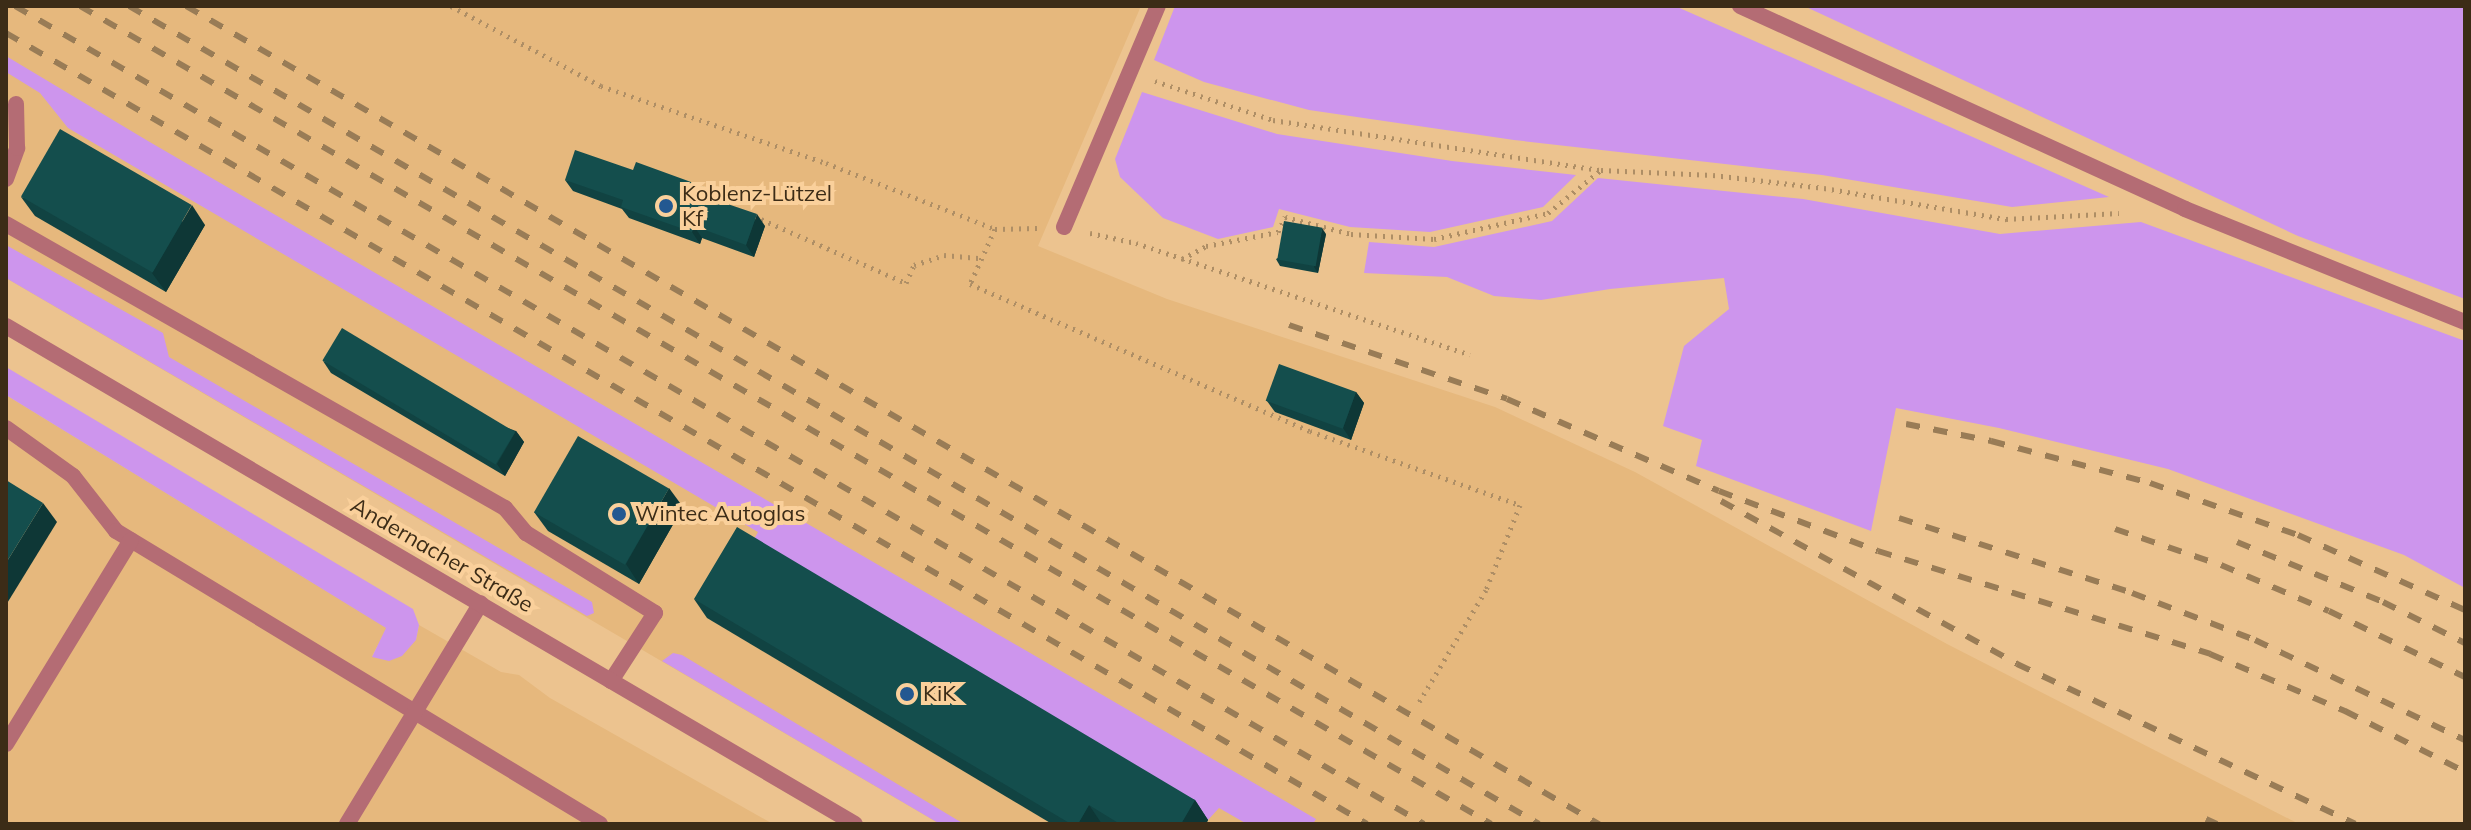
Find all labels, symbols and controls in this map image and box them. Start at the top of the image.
place label: Koblenz-Lützel Kf [682,180,832,232]
marker: Koblenz-Lützel Kf [657,197,675,215]
street label: Andernacher Straße [346,492,538,618]
place label: Wintec Autoglas [635,501,805,527]
marker: Wintec Autoglas [610,505,628,523]
place label: KiK [923,681,956,707]
marker: KiK [898,685,916,703]

